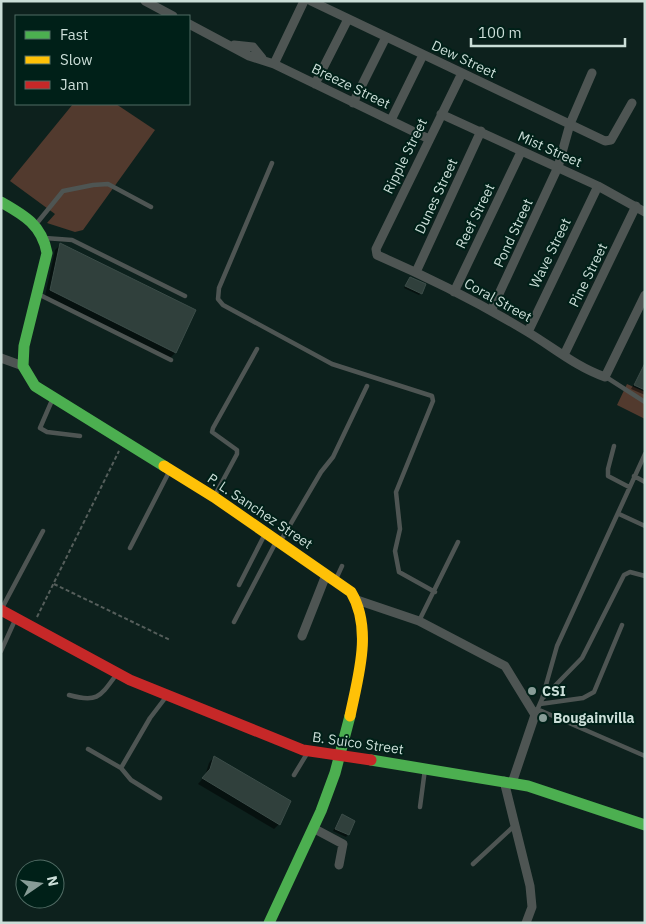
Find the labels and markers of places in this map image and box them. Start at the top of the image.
place label: CSI [542,682,566,700]
marker: CSI [526,685,538,697]
place label: Bougainvilla [553,709,634,727]
marker: Bougainvilla [537,712,549,724]

